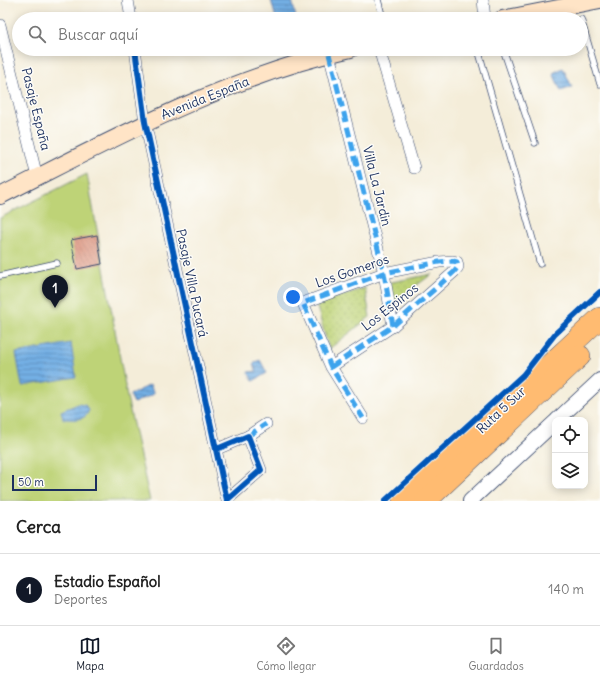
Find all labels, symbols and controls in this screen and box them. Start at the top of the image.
search box [12,12,588,56]
icon: search [26,23,48,45]
text: Buscar aquí [58,25,138,44]
street label: Pasaje España [18,66,54,152]
street label: Avenida España [158,73,252,123]
street label: Villa La Jardin [359,144,395,228]
street label: Pasaje Villa Pucará [172,227,212,339]
street label: Los Gomeros [313,250,391,292]
pin: 1 [42,275,68,308]
street label: Los Espinos [358,279,422,335]
your location [283,287,303,307]
street label: Ruta 5 Sur [473,382,530,437]
map controls [552,417,588,489]
button: locate [552,417,588,453]
button: layers [552,453,588,489]
scale bar [12,473,97,492]
text: 50 m [18,475,44,489]
text: Cerca [16,516,61,538]
text: Estadio Español [54,572,161,591]
text: 1 [26,581,32,598]
text: 140 m [548,581,584,598]
text: Deportes [54,591,107,608]
tab: Mapa [76,635,104,673]
tab: Cómo llegar [256,635,316,673]
tab: Guardados [468,635,524,673]

